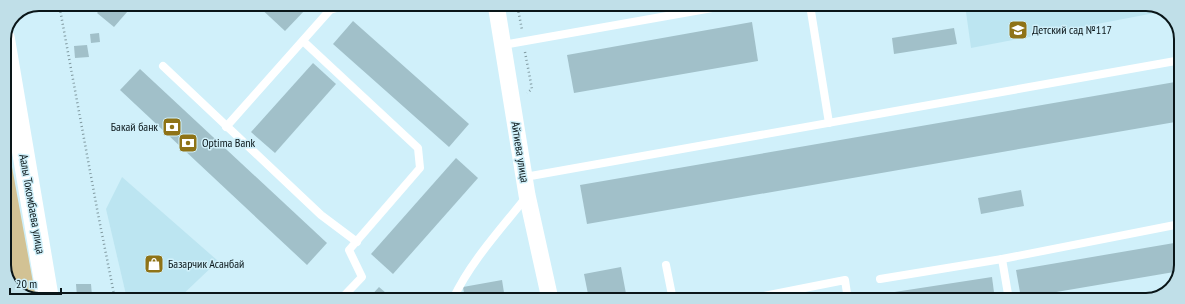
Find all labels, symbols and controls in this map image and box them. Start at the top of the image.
school or university icon: Детский сад №117 [1007,19,1029,41]
place label: Детский сад №117 [1032,22,1112,37]
bank icon: Бакай банк [161,116,183,138]
place label: Бакай банк [111,119,158,134]
street label: Айтиева улица [508,120,533,184]
bank icon: Optima Bank [177,132,199,154]
place label: Optima Bank [202,135,256,150]
street label: Аалы Токомбаева улица [16,153,49,255]
shop icon: Базарчик Асанбай [143,253,165,275]
place label: Базарчик Асанбай [168,256,244,271]
scale bar [10,270,61,296]
text: 20 m [16,276,37,291]

